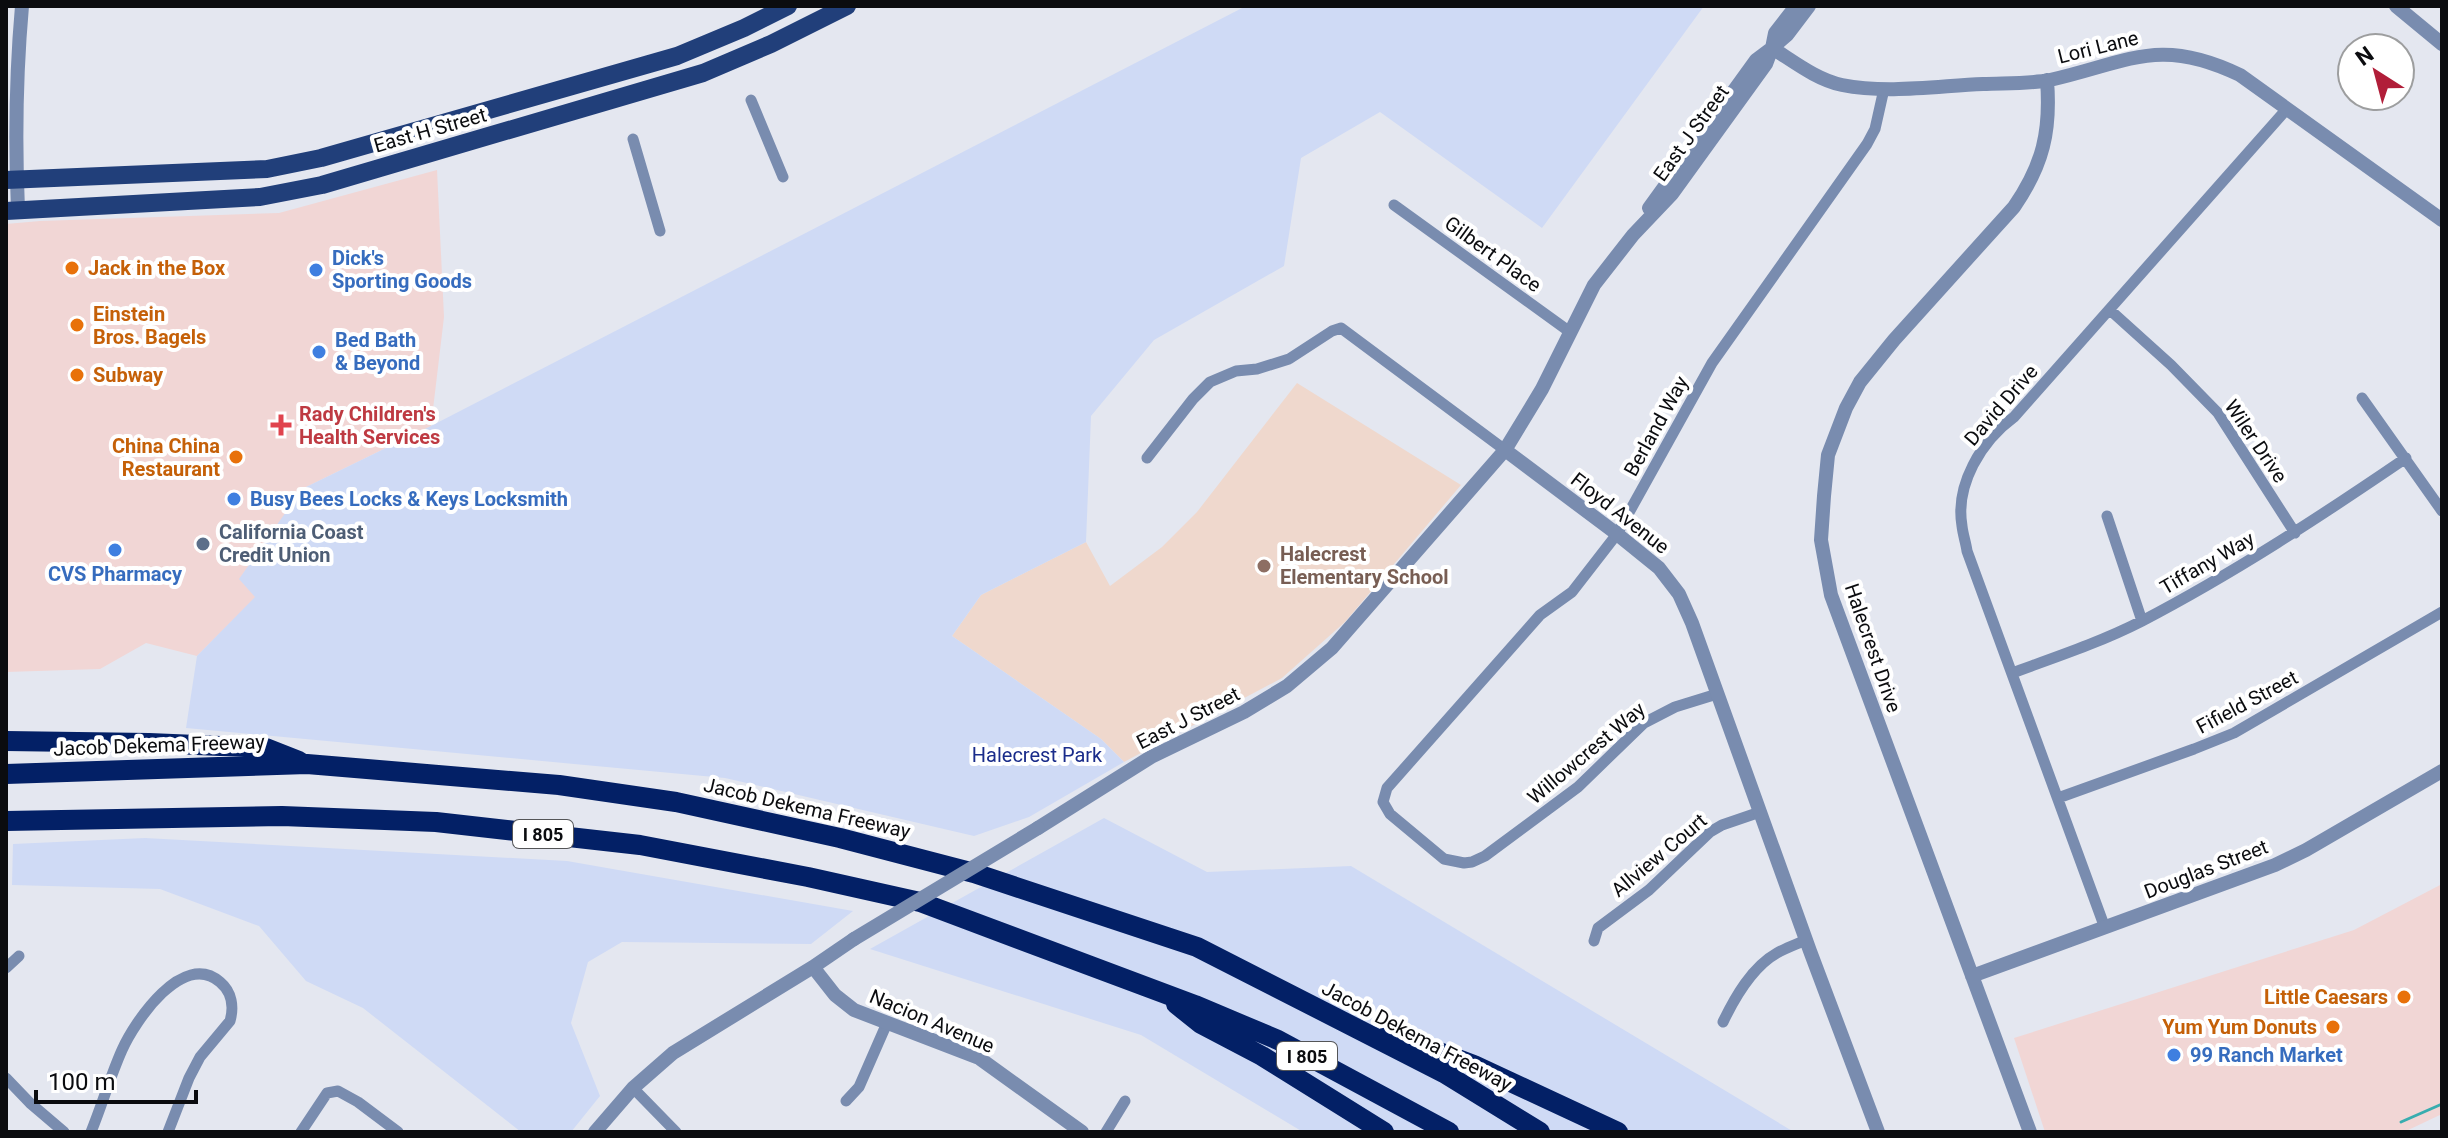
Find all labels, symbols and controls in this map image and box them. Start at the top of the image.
street label: Lori Lane [2055,25,2141,69]
north arrow [2336,32,2416,112]
text: N [2351,42,2378,71]
street label: East J Street [1648,80,1734,186]
street label: East H Street [371,102,489,158]
street label: Gilbert Place [1440,211,1546,297]
place label: Dick's Sporting Goods [332,246,472,293]
place label: Jack in the Box [88,256,226,280]
marker: Jack in the Box [63,259,81,277]
marker: Dick's Sporting Goods [307,261,325,279]
place label: Einstein Bros. Bagels [93,302,206,349]
marker: Einstein Bros. Bagels [68,316,86,334]
place label: Bed Bath & Beyond [335,328,420,375]
marker: Bed Bath & Beyond [310,343,328,361]
street label: David Drive [1959,360,2043,450]
place label: Subway [93,363,164,387]
marker: Subway [68,366,86,384]
street label: Berland Way [1619,371,1694,480]
street label: Wiler Drive [2220,395,2292,487]
place label: Rady Children's Health Services [299,402,440,449]
marker: Rady Children's Health Services [270,414,292,436]
place label: China China Restaurant [112,434,220,481]
marker: China China Restaurant [227,448,245,466]
street label: Floyd Avenue [1566,467,1674,559]
place label: Busy Bees Locks & Keys Locksmith [250,487,568,511]
marker: Busy Bees Locks & Keys Locksmith [225,490,243,508]
place label: California Coast Credit Union [219,520,364,567]
street label: Tiffany Way [2156,526,2259,600]
marker: California Coast Credit Union [194,535,212,553]
marker: CVS Pharmacy [106,541,124,559]
place label: Halecrest Elementary School [1280,542,1449,589]
marker: Halecrest Elementary School [1255,557,1273,575]
place label: CVS Pharmacy [48,562,183,586]
street label: Halecrest Drive [1840,580,1906,716]
street label: Fifield Street [2192,665,2302,739]
street label: East J Street [1132,682,1244,754]
street label: Willowcrest Way [1522,697,1650,809]
street label: Jacob Dekema Freeway [53,729,266,761]
park label: Halecrest Park [972,743,1103,767]
street label: Jacob Dekema Freeway [701,773,913,844]
street label: Allview Court [1606,808,1712,902]
road number: I 805 [513,820,573,848]
street label: Douglas Street [2141,834,2271,904]
street label: Jacob Dekema Freeway [1318,976,1516,1096]
street label: Nacion Avenue [866,984,998,1058]
place label: Little Caesars [2264,985,2388,1009]
marker: Little Caesars [2395,988,2413,1006]
place label: Yum Yum Donuts [2162,1015,2317,1039]
marker: Yum Yum Donuts [2324,1018,2342,1036]
road number: I 805 [1277,1042,1337,1070]
place label: 99 Ranch Market [2190,1043,2343,1067]
marker: 99 Ranch Market [2165,1046,2183,1064]
scale bar [36,1054,196,1104]
text: 100 m [48,1068,115,1096]

